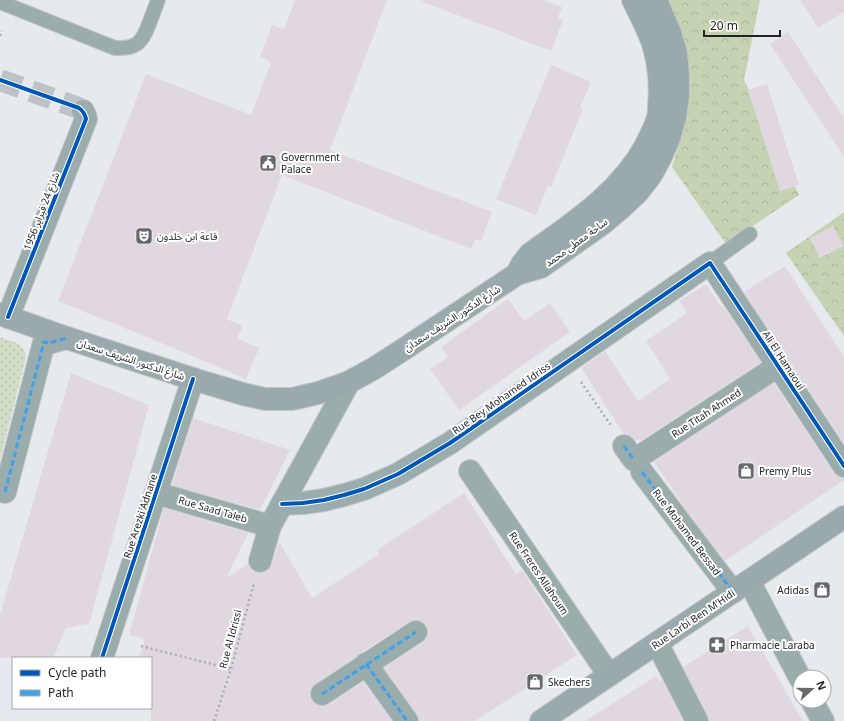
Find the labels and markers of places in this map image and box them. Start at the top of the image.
place label: Government Palace [281,147,340,180]
public building icon: Government Palace [258,153,278,173]
theatre icon: قاعة ابن خلدون [134,226,154,246]
place label: قاعة ابن خلدون [157,226,218,247]
shop icon: Premy Plus [736,461,756,481]
place label: Premy Plus [759,461,811,482]
place label: Adidas [777,580,809,601]
shop icon: Adidas [812,580,832,600]
pharmacy icon: Pharmacie Laraba [707,635,727,655]
place label: Pharmacie Laraba [730,635,815,656]
shop icon: Skechers [525,672,545,692]
place label: Skechers [548,672,590,693]

